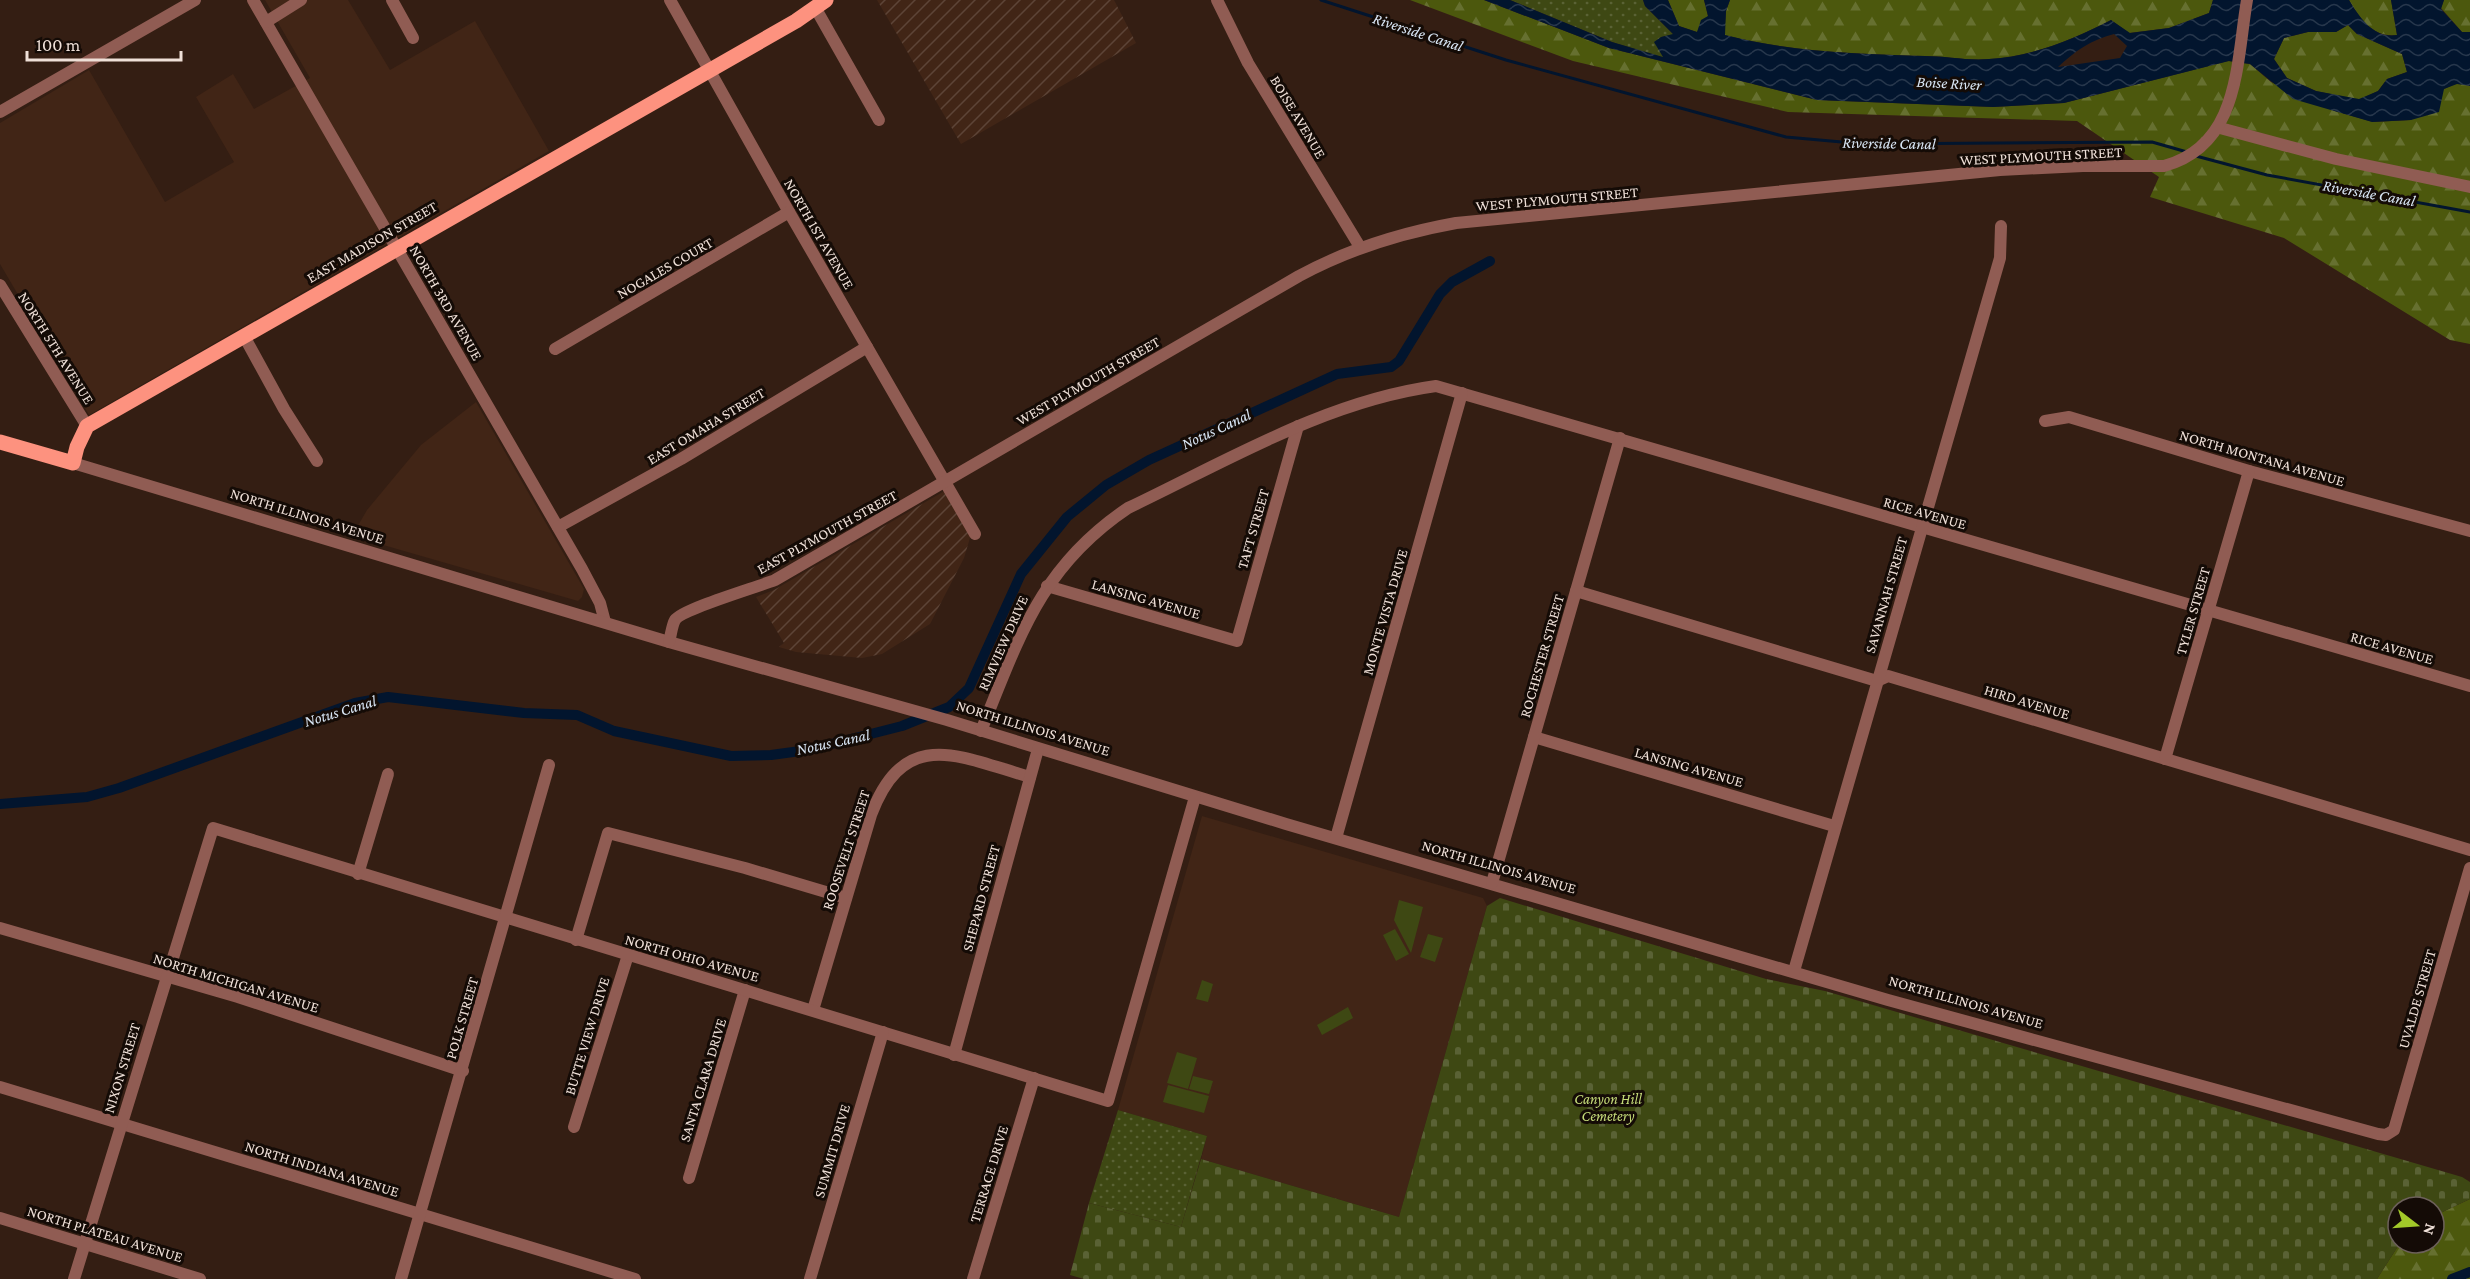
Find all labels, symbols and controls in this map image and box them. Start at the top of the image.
water label: Riverside Canal [1371,9,1466,55]
scale bar [27,24,182,62]
text: 100 m [36,35,81,55]
street label: BOISE AVENUE [1267,73,1329,161]
water label: Boise River [1916,73,1982,93]
water label: Riverside Canal [1842,134,1937,152]
street label: WEST PLYMOUTH STREET [1959,144,2123,168]
street label: NORTH 1ST AVENUE [781,176,857,292]
water label: Riverside Canal [2321,177,2418,210]
street label: WEST PLYMOUTH STREET [1475,184,1639,214]
street label: EAST MADISON STREET [304,198,440,286]
street label: NOGALES COURT [614,234,716,302]
street label: NORTH 3RD AVENUE [407,243,485,363]
street label: NORTH 5TH AVENUE [15,289,97,407]
street label: WEST PLYMOUTH STREET [1013,333,1163,429]
street label: EAST OMAHA STREET [644,384,768,468]
water label: Notus Canal [1179,405,1254,452]
street label: NORTH MONTANA AVENUE [2178,427,2346,489]
street label: NORTH ILLINOIS AVENUE [228,485,386,547]
street label: EAST PLYMOUTH STREET [754,487,900,577]
street label: TAFT STREET [1234,487,1272,571]
street label: RICE AVENUE [1882,494,1968,532]
street label: SAVANNAH STREET [1862,535,1910,655]
street label: MONTE VISTA DRIVE [1359,547,1411,677]
street label: TYLER STREET [2173,565,2213,657]
street label: LANSING AVENUE [1090,576,1202,622]
street label: RIMVIEW DRIVE [975,593,1031,693]
street label: ROCHESTER STREET [1517,593,1567,719]
street label: RICE AVENUE [2349,629,2435,667]
street label: HIRD AVENUE [1982,681,2072,723]
water label: Notus Canal [302,692,379,730]
street label: NORTH ILLINOIS AVENUE [954,697,1112,759]
water label: Notus Canal [795,726,872,758]
street label: LANSING AVENUE [1633,744,1745,790]
street label: ROOSEVELT STREET [819,788,873,912]
street label: NORTH ILLINOIS AVENUE [1420,837,1578,897]
street label: SHEPARD STREET [959,843,1003,953]
street label: NORTH OHIO AVENUE [623,931,761,985]
street label: UVALDE STREET [2395,948,2439,1050]
street label: NORTH MICHIGAN AVENUE [151,950,321,1016]
street label: NORTH ILLINOIS AVENUE [1887,972,2045,1032]
street label: POLK STREET [443,975,481,1061]
street label: BUTTE VIEW DRIVE [561,975,613,1097]
street label: SANTA CLARA DRIVE [677,1016,729,1144]
street label: NIXON STREET [101,1021,143,1115]
park label: Canyon Hill Cemetery [1574,1091,1642,1125]
street label: SUMMIT DRIVE [811,1102,853,1200]
street label: TERRACE DRIVE [967,1124,1011,1224]
street label: NORTH INDIANA AVENUE [243,1138,401,1200]
north arrow [2386,1195,2446,1255]
street label: NORTH PLATEAU AVENUE [25,1203,185,1265]
text: N [2420,1222,2440,1237]

